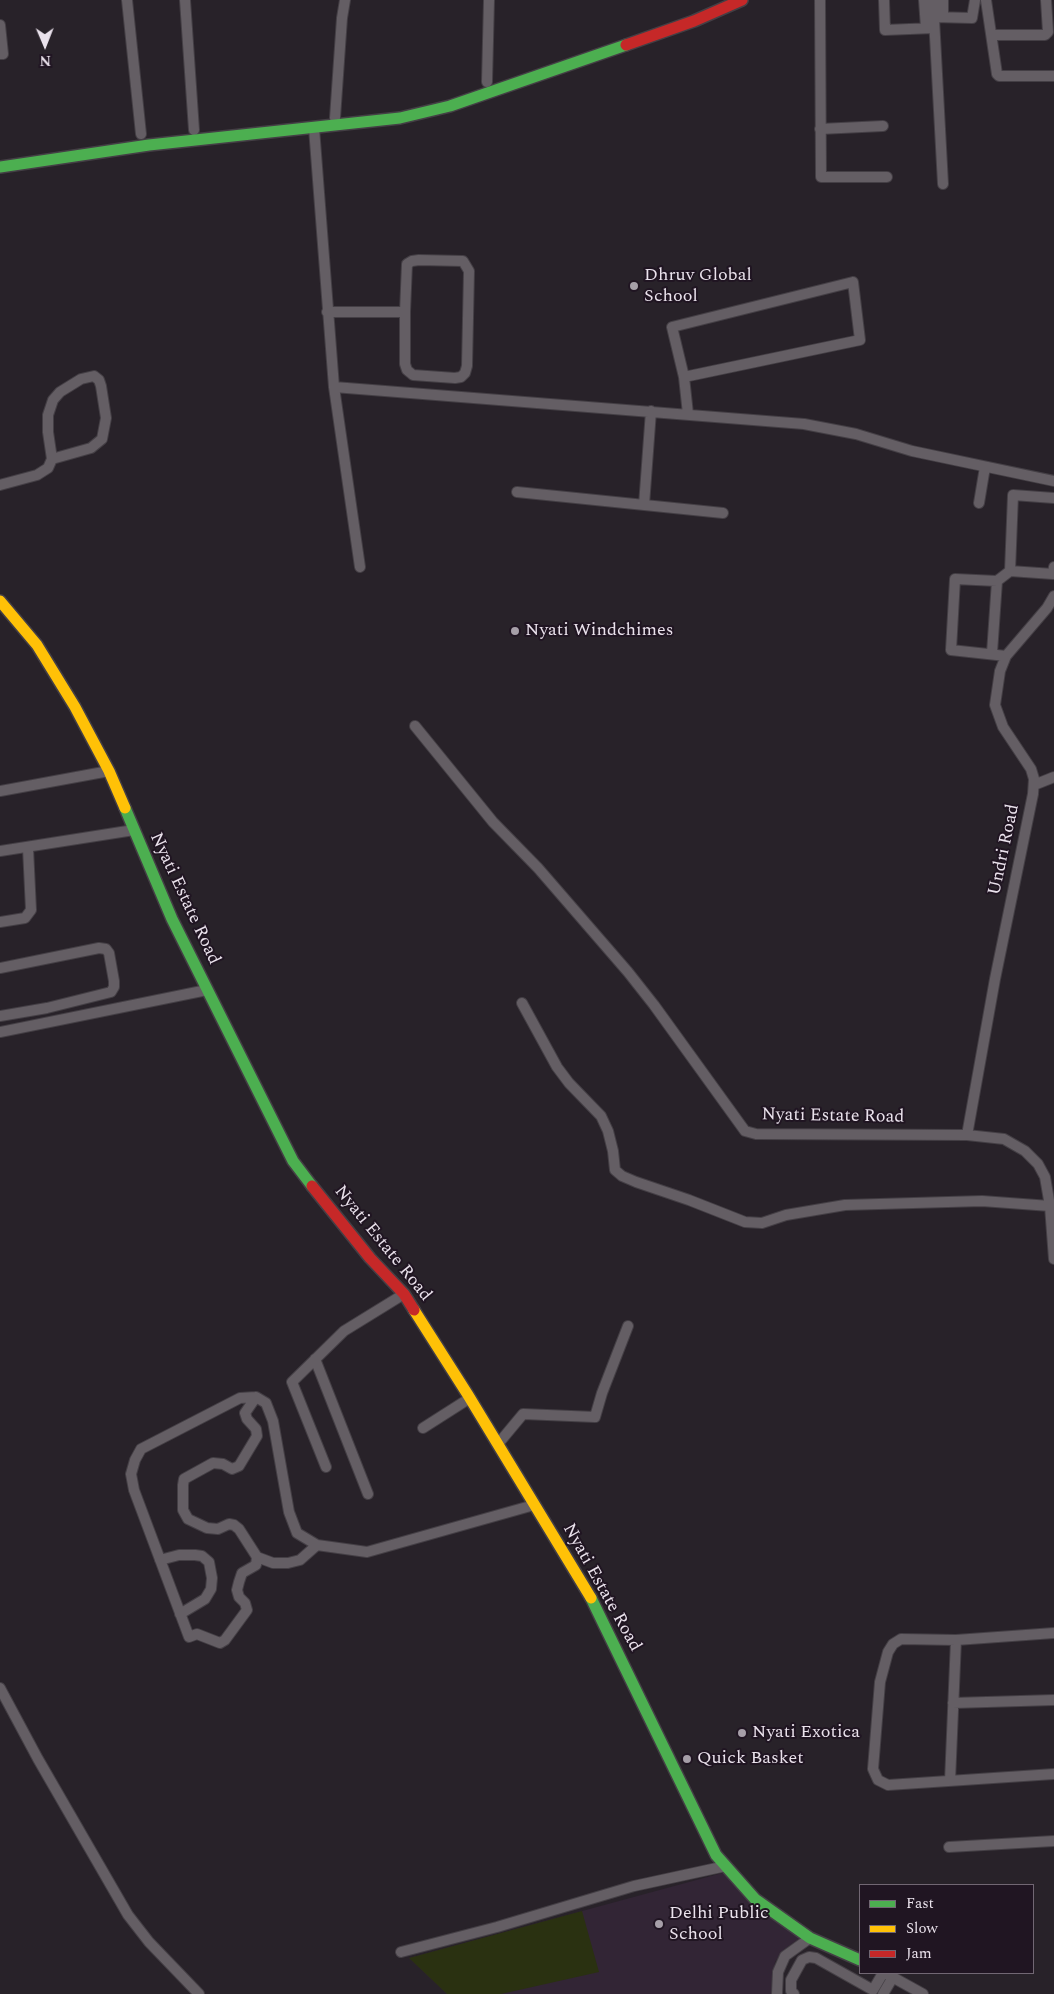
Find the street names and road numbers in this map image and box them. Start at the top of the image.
street label: Undri Road [985,802,1025,898]
street label: Nyati Estate Road [144,830,224,968]
street label: Nyati Estate Road [761,1105,905,1129]
street label: Nyati Estate Road [329,1182,435,1306]
street label: Nyati Estate Road [557,1520,645,1656]

